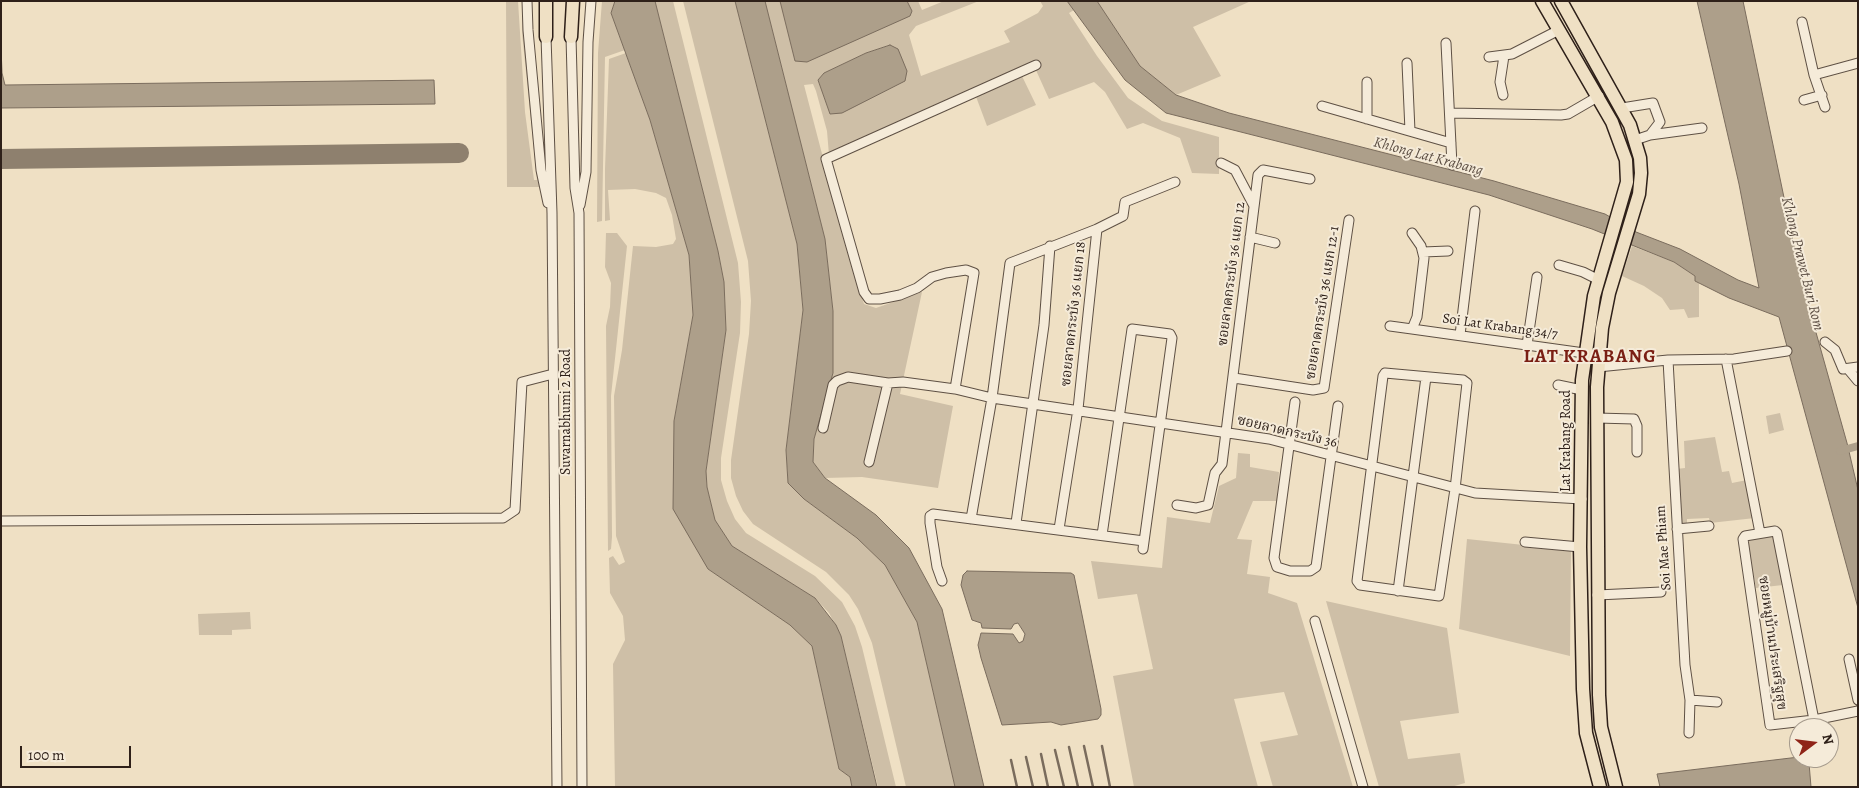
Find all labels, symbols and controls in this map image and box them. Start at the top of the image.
water label: Khlong Lat Krabang [1371,134,1485,180]
water label: Khlong Prawet Buri Rom [1777,195,1827,333]
street label: ซอยลาดกระบัง 36 แยก 12 [1215,201,1249,347]
street label: ซอยลาดกระบัง 36 แยก 12-1 [1303,225,1343,381]
street label: ซอยลาดกระบัง 36 แยก 18 [1058,241,1090,387]
street label: Soi Lat Krabang 34/7 [1441,311,1559,343]
district label: LAT KRABANG [1522,346,1658,368]
street label: Suvarnabhumi 2 Road [559,349,575,475]
street label: Lat Krabang Road [1559,390,1575,492]
street label: ซอยลาดกระบัง 36 [1235,412,1339,452]
street label: Soi Mae Phiam [1653,505,1675,591]
street label: ซอยหมู่บ้านประเสริฐสุข [1754,575,1790,711]
north arrow [1789,718,1839,768]
text: N [1818,732,1839,747]
scale bar [22,736,134,768]
text: 100 m [28,745,65,765]

